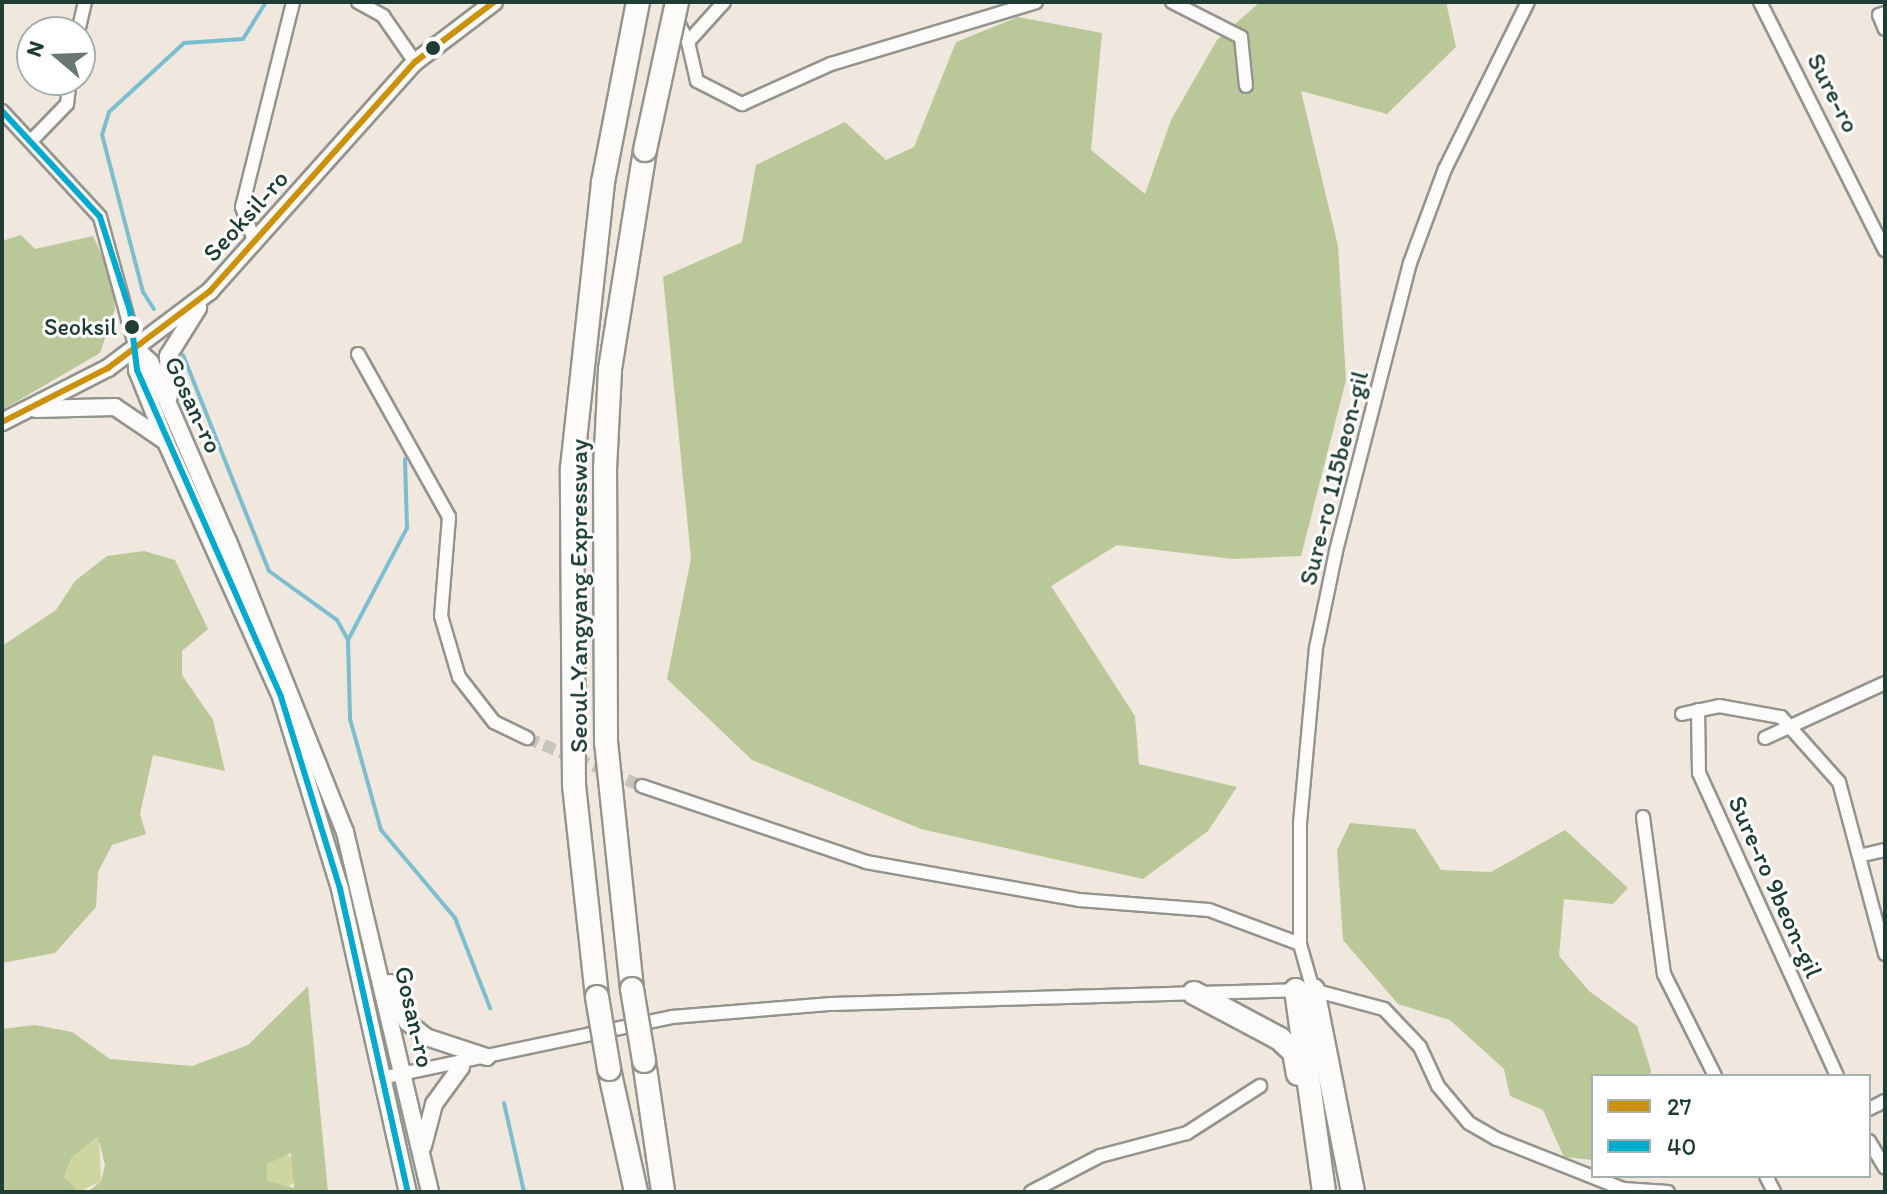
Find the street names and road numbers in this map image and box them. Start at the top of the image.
street label: Sure-ro [1800,48,1866,138]
street label: Seoksil-ro [197,163,295,269]
street label: Gosan-ro [157,352,229,458]
street label: Sure-ro 115beon-gil [1292,368,1376,588]
street label: Seoul-Yangyang Expressway [563,439,595,753]
street label: Sure-ro 9beon-gil [1721,791,1829,983]
street label: Gosan-ro [387,963,441,1071]

